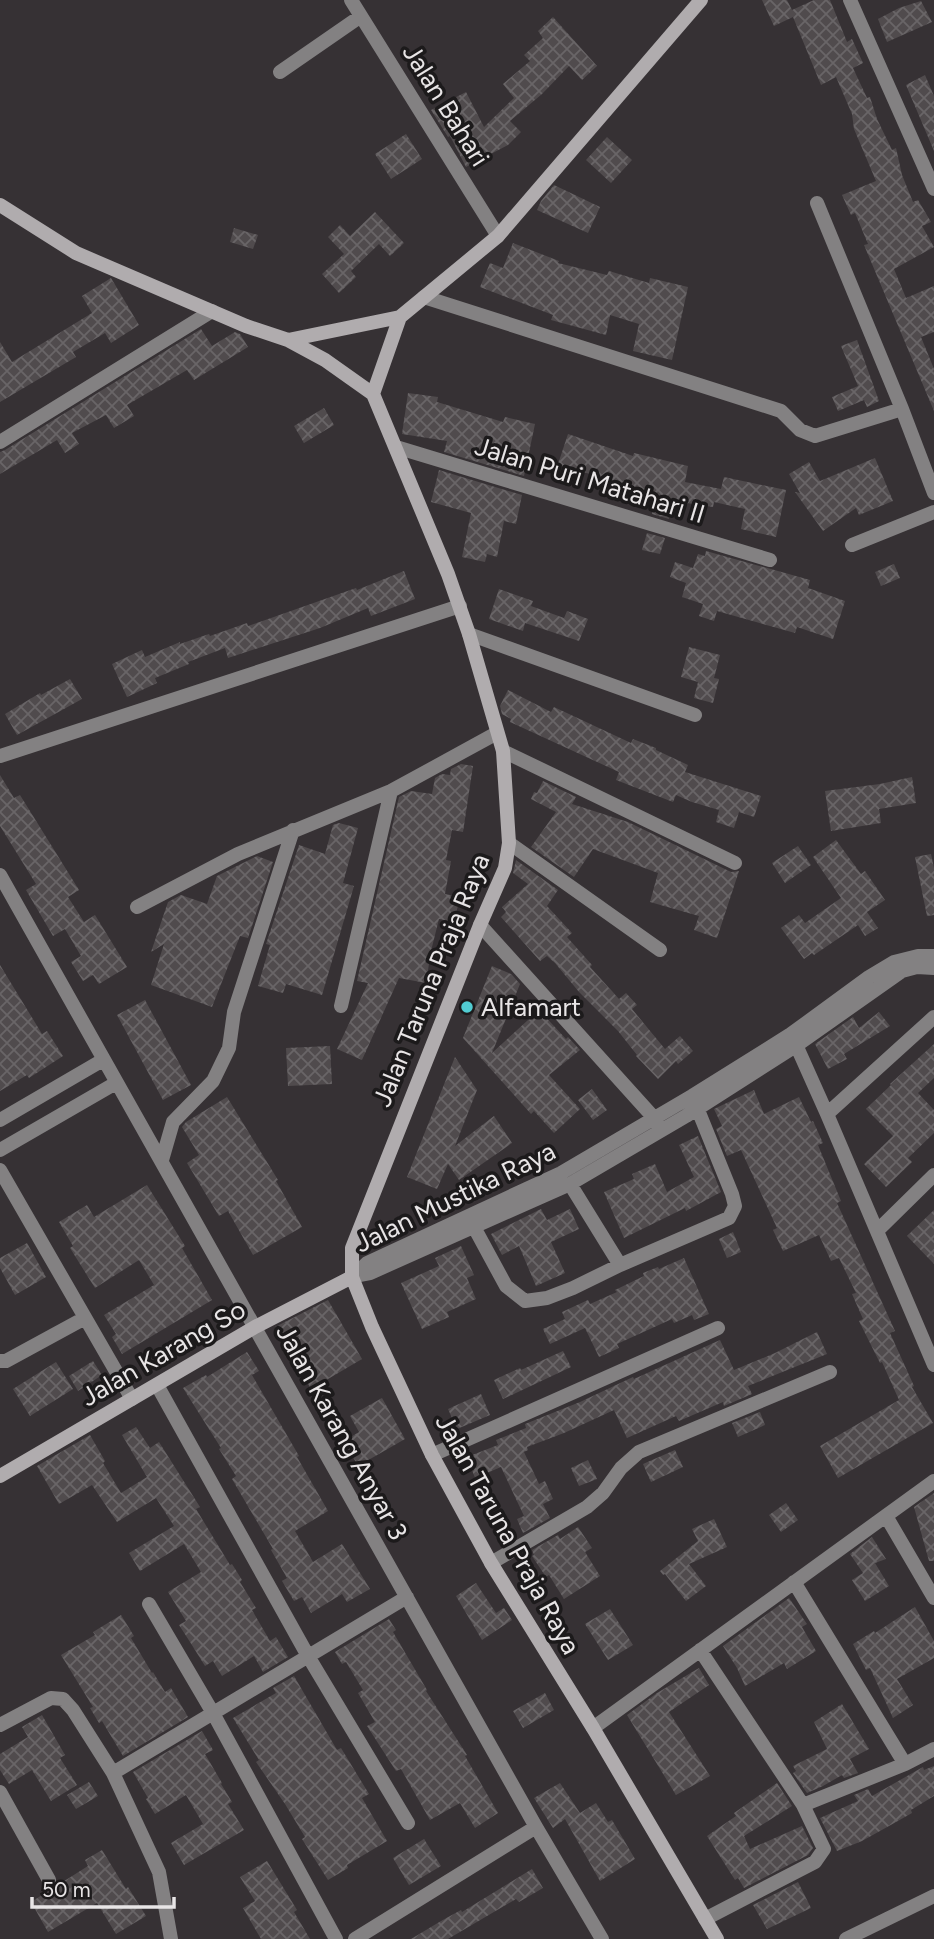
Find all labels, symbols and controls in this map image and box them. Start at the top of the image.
street label: Jalan Bahari [396,38,496,172]
street label: Jalan Puri Matahari II [471,430,709,530]
street label: Jalan Taruna Praja Raya [366,849,496,1111]
place label: Alfamart [481,991,581,1023]
marker: Alfamart [459,999,475,1015]
street label: Jalan Mustika Raya [350,1135,560,1259]
street label: Jalan Karang So [75,1293,251,1413]
street label: Jalan Karang Anyar 3 [269,1319,415,1545]
street label: Jalan Taruna Praja Raya [429,1408,587,1660]
scale bar [32,1866,173,1910]
text: 50 m [42,1877,91,1902]

